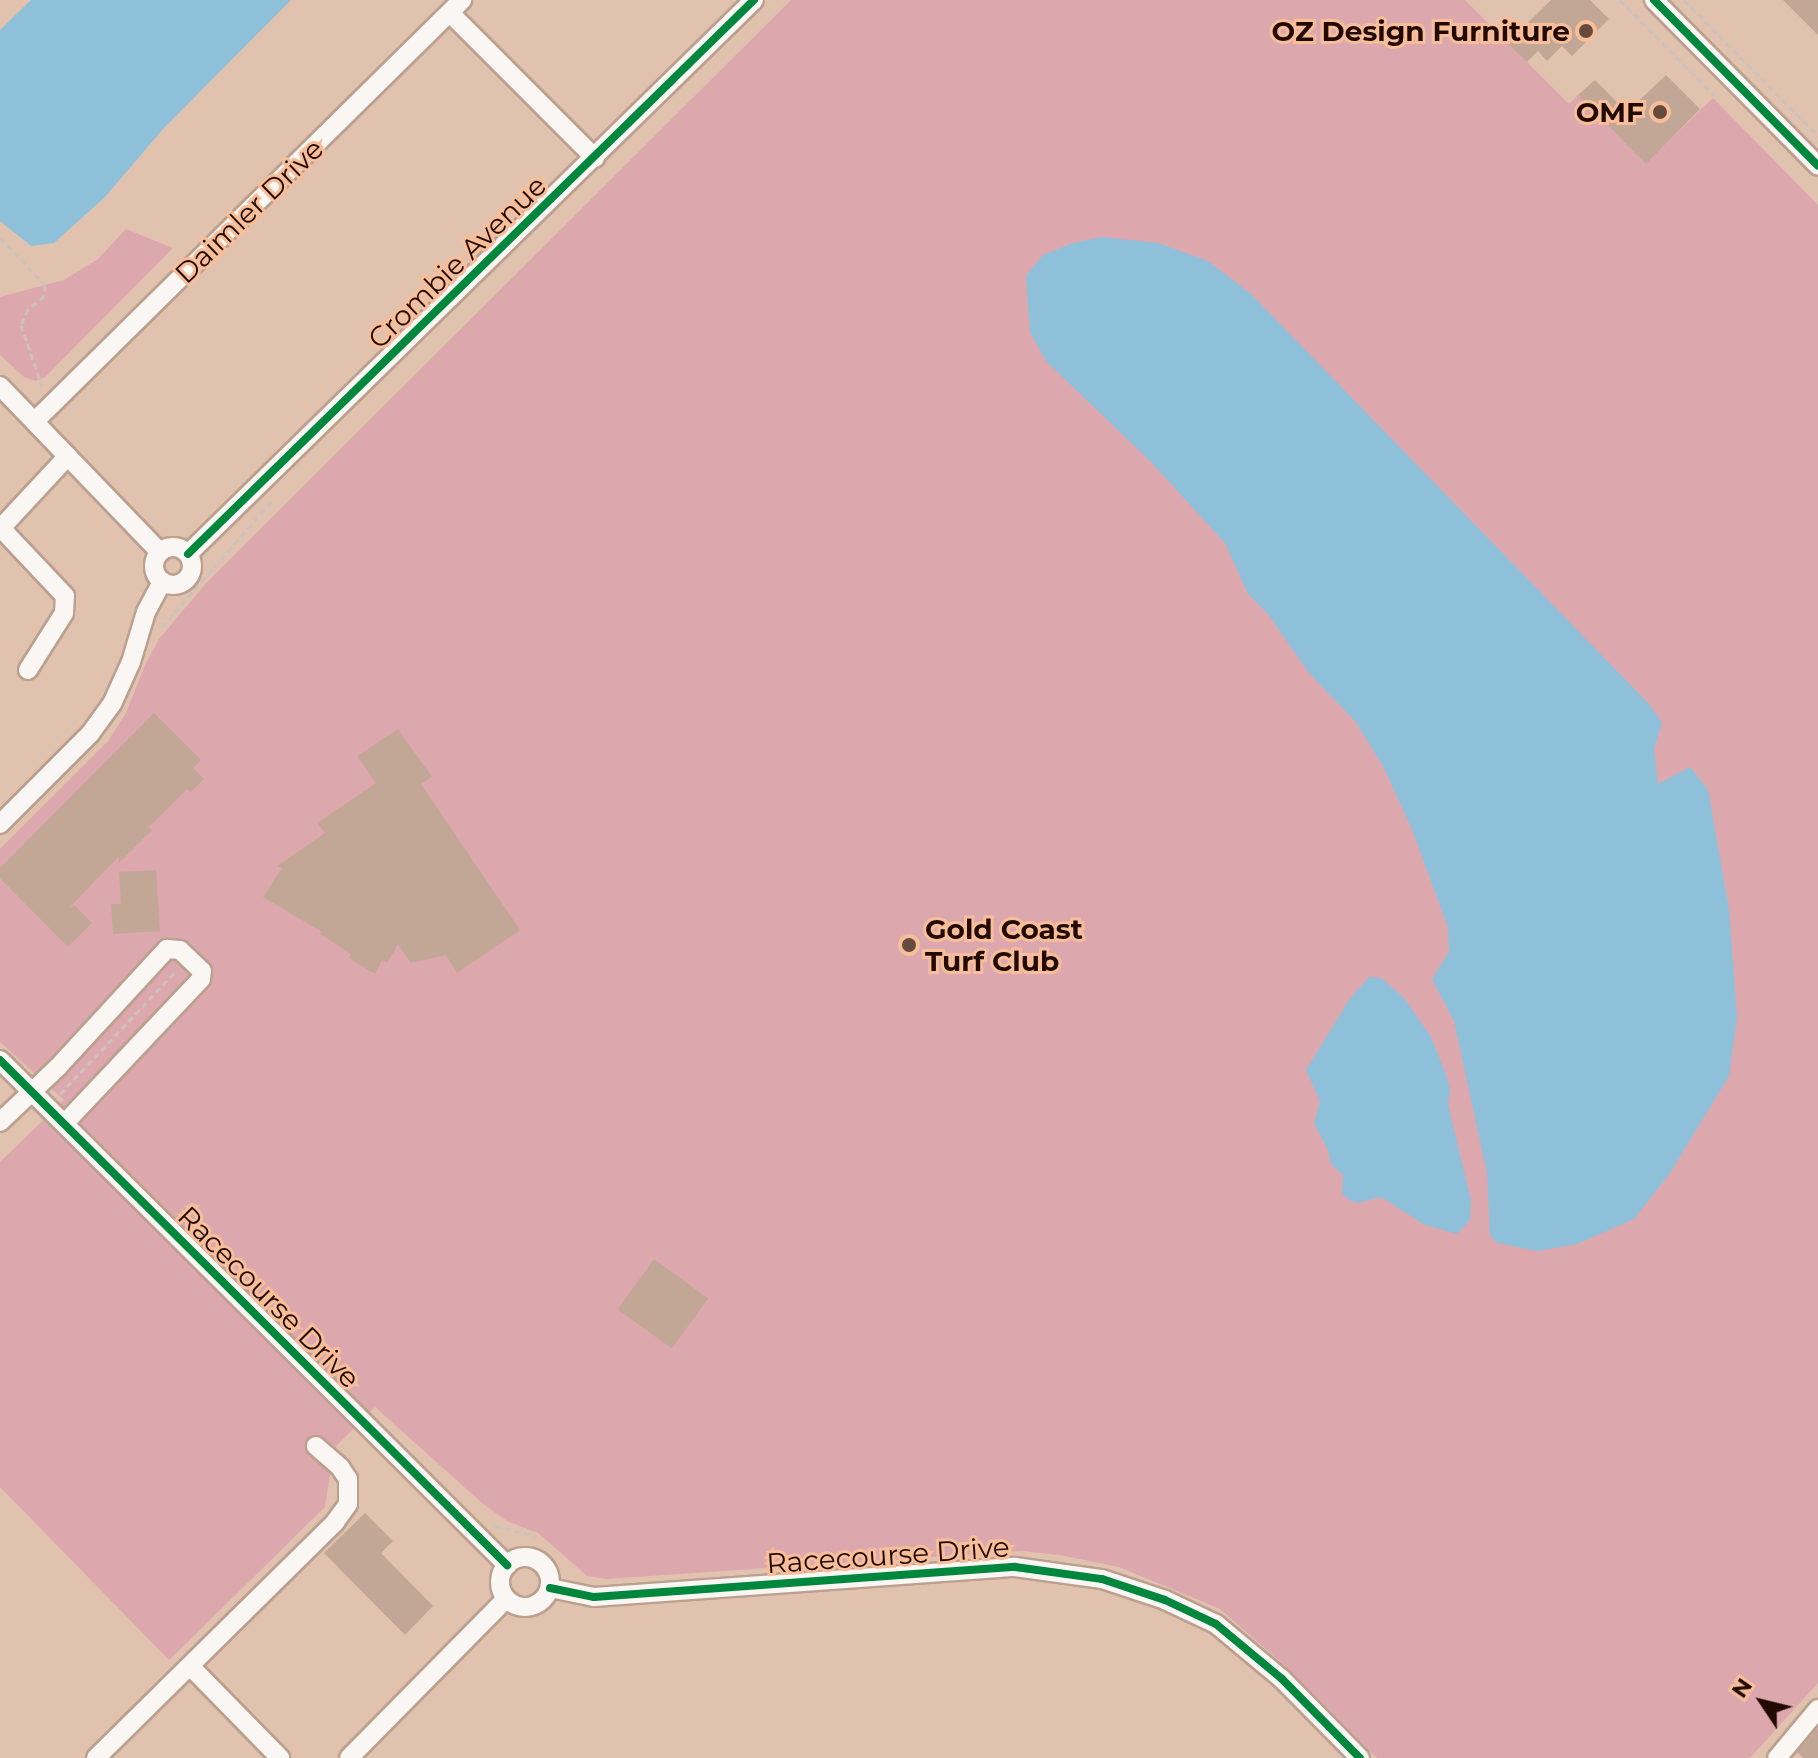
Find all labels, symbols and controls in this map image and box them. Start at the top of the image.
place label: OZ Design Furniture [1271,14,1570,48]
marker: OZ Design Furniture [1577,22,1595,40]
place label: OMF [1576,95,1644,129]
marker: OMF [1651,103,1669,121]
street label: Daimler Drive [168,132,330,290]
street label: Crombie Avenue [361,168,553,356]
place label: Gold Coast Turf Club [925,912,1083,978]
marker: Gold Coast Turf Club [900,936,918,954]
street label: Racecourse Drive [171,1199,367,1395]
street label: Racecourse Drive [765,1530,1011,1580]
north arrow [1722,1662,1802,1742]
text: N [1726,1673,1758,1703]

